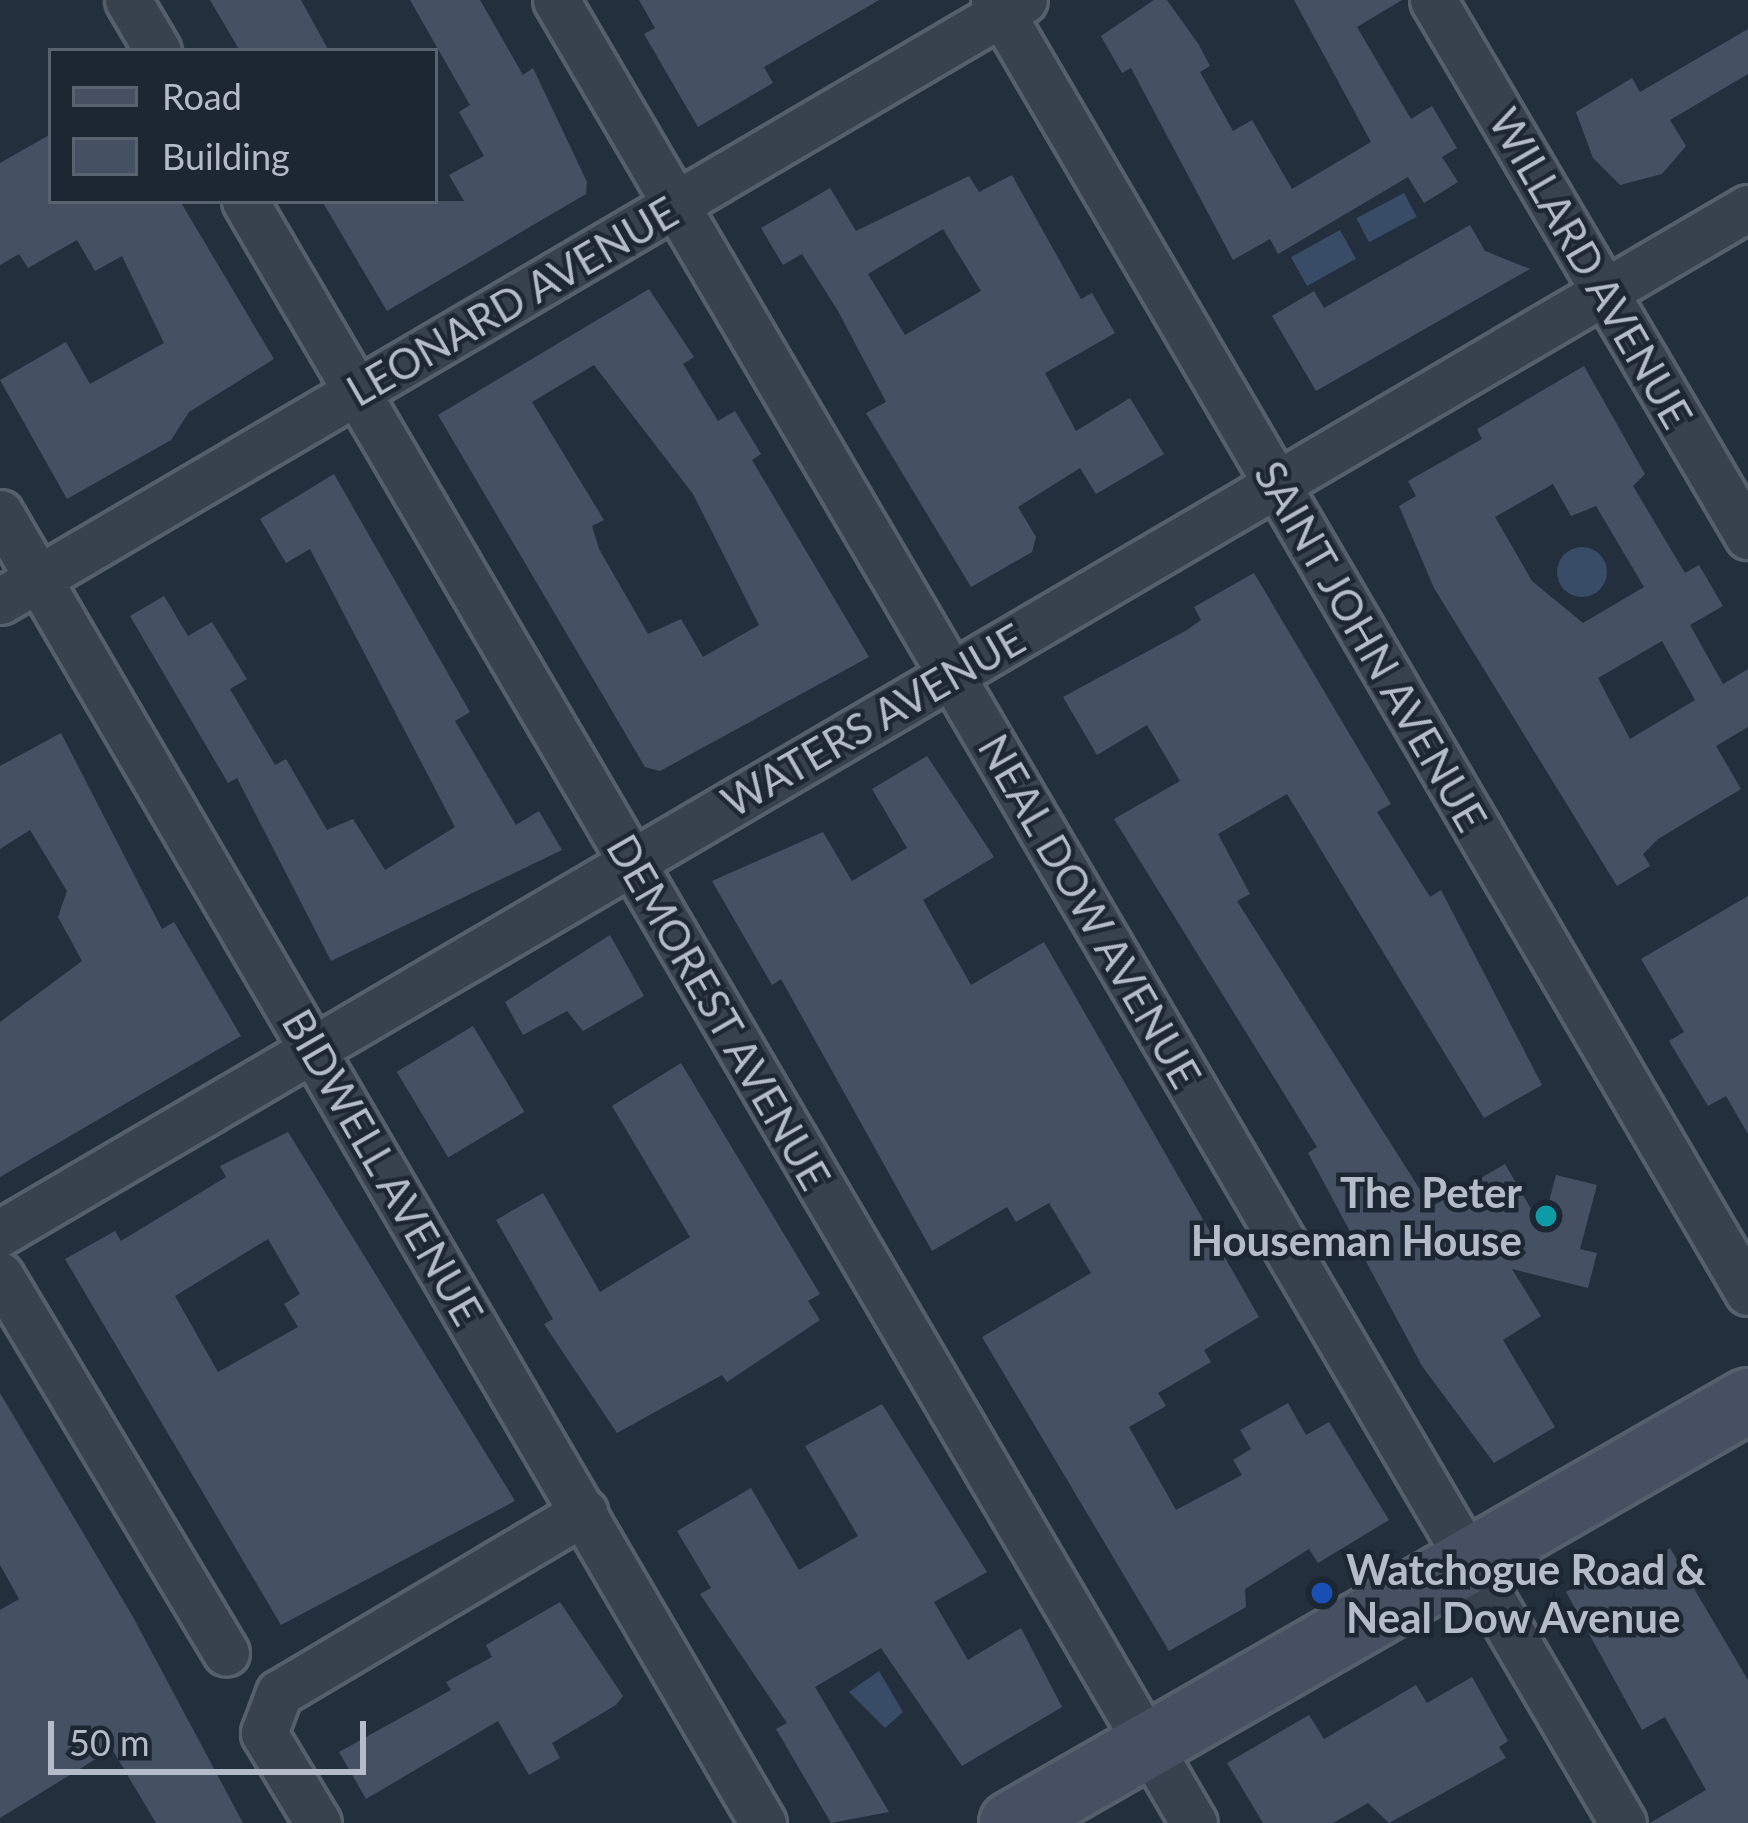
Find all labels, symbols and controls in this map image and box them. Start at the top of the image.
legend [48,48,438,204]
text: Road [162,74,242,118]
street label: WILLARD AVENUE [1479,99,1703,437]
text: Building [162,134,290,178]
street label: LEONARD AVENUE [337,186,687,416]
street label: SAINT JOHN AVENUE [1244,451,1498,841]
street label: WATERS AVENUE [712,613,1034,827]
street label: NEAL DOW AVENUE [968,724,1212,1098]
street label: DEMOREST AVENUE [596,825,842,1199]
street label: BIDWELL AVENUE [272,999,494,1335]
place label: The Peter Houseman House [1191,1167,1522,1266]
marker: The Peter Houseman House [1533,1203,1559,1229]
place label: Watchogue Road & Neal Dow Avenue [1346,1544,1706,1642]
marker: Watchogue Road & Neal Dow Avenue [1309,1580,1335,1606]
scale bar [54,1697,372,1771]
text: 50 m [69,1720,150,1764]

